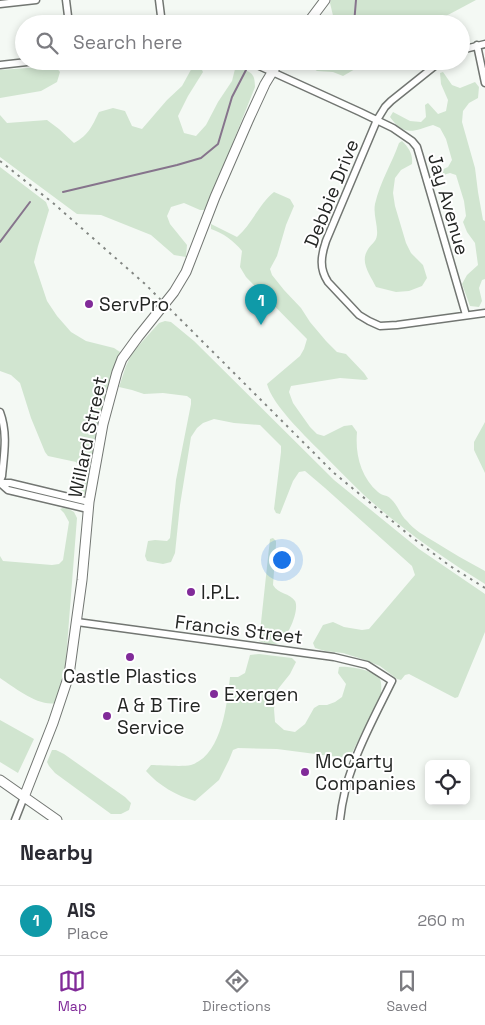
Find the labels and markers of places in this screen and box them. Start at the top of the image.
pin: 1 [245,284,277,325]
place label: ServPro [99,292,169,317]
marker: ServPro [83,298,95,310]
place label: I.P.L. [201,580,240,605]
marker: I.P.L. [185,586,197,598]
marker: Castle Plastics [124,651,136,663]
place label: Castle Plastics [63,664,197,689]
place label: Exergen [224,682,299,707]
marker: Exergen [208,688,220,700]
place label: A & B Tire Service [117,693,201,740]
marker: A & B Tire Service [101,710,113,722]
place label: McCarty Companies [315,749,416,796]
marker: McCarty Companies [299,766,311,778]

